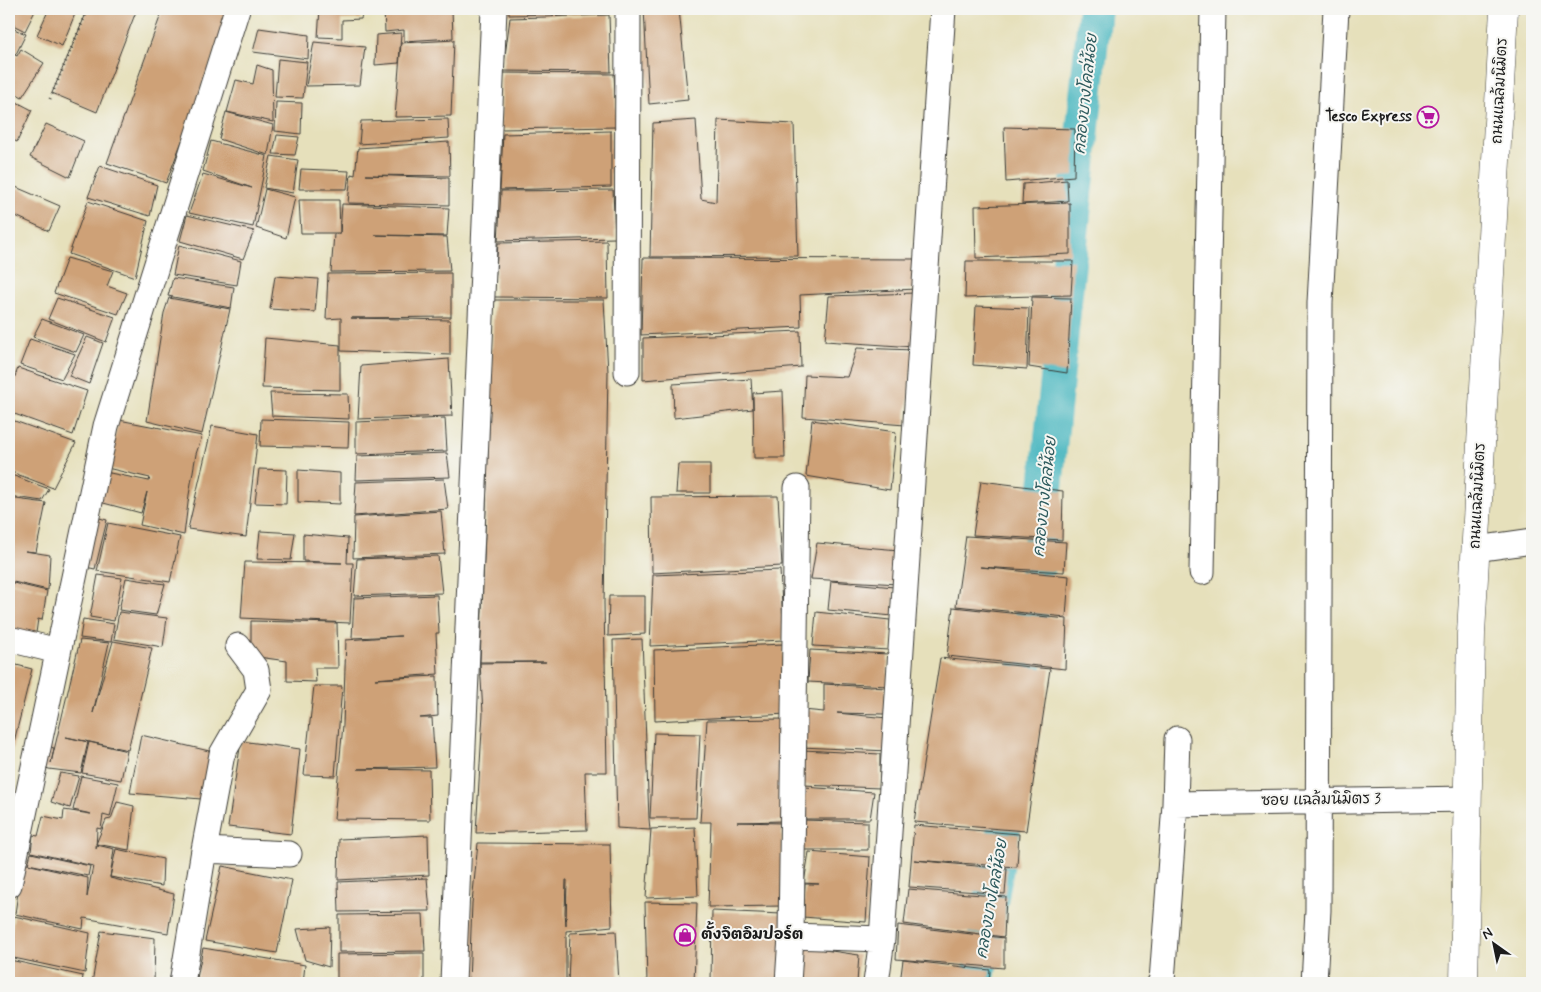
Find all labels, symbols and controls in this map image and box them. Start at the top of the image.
water label: คลองบางโคล่น้อย [1068,31,1103,155]
street label: ถนนแฉล้มนิมิตร [1486,37,1513,145]
supermarket icon: Tesco Express [1416,105,1440,129]
place label: Tesco Express [1325,107,1412,127]
water label: คลองบางโคล่น้อย [1027,434,1062,558]
street label: ถนนแฉล้มนิมิตร [1464,442,1491,550]
street label: ซอย แฉล้มนิมิตร 3 [1261,788,1381,811]
water label: คลองบางโคล่น้อย [970,836,1013,960]
place label: ตั้งจิตอิมปอร์ต [701,920,803,945]
north arrow [1468,920,1518,970]
shop icon: ตั้งจิตอิมปอร์ต [673,923,697,947]
text: N [1479,924,1496,944]

